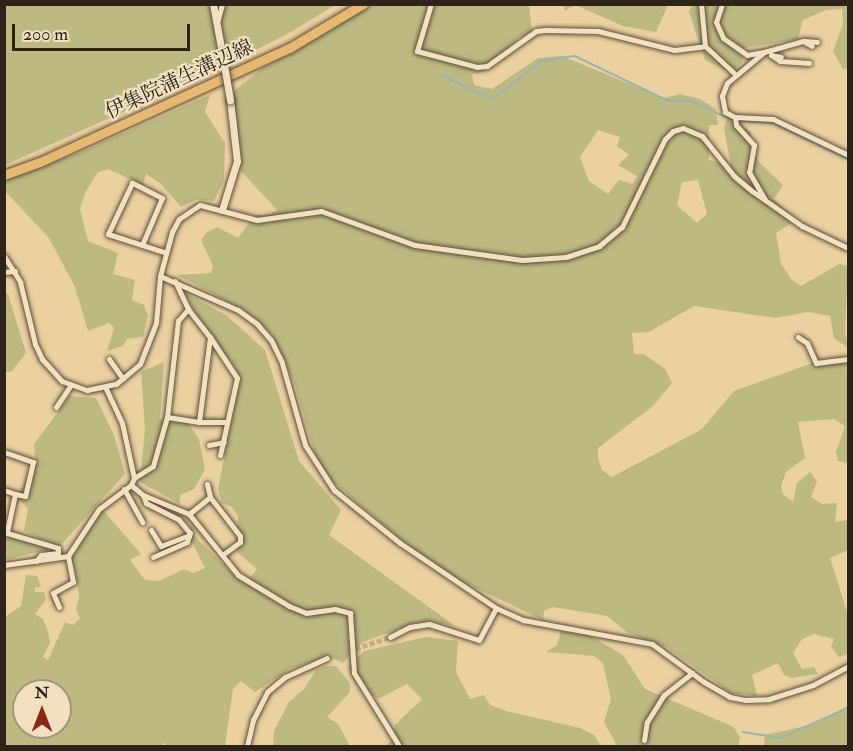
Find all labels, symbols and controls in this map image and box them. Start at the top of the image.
scale bar [15,12,194,50]
text: 200 m [23,23,68,46]
street label: 伊集院蒲生溝辺線 [101,34,257,124]
north arrow [12,679,72,739]
text: N [35,683,49,703]

